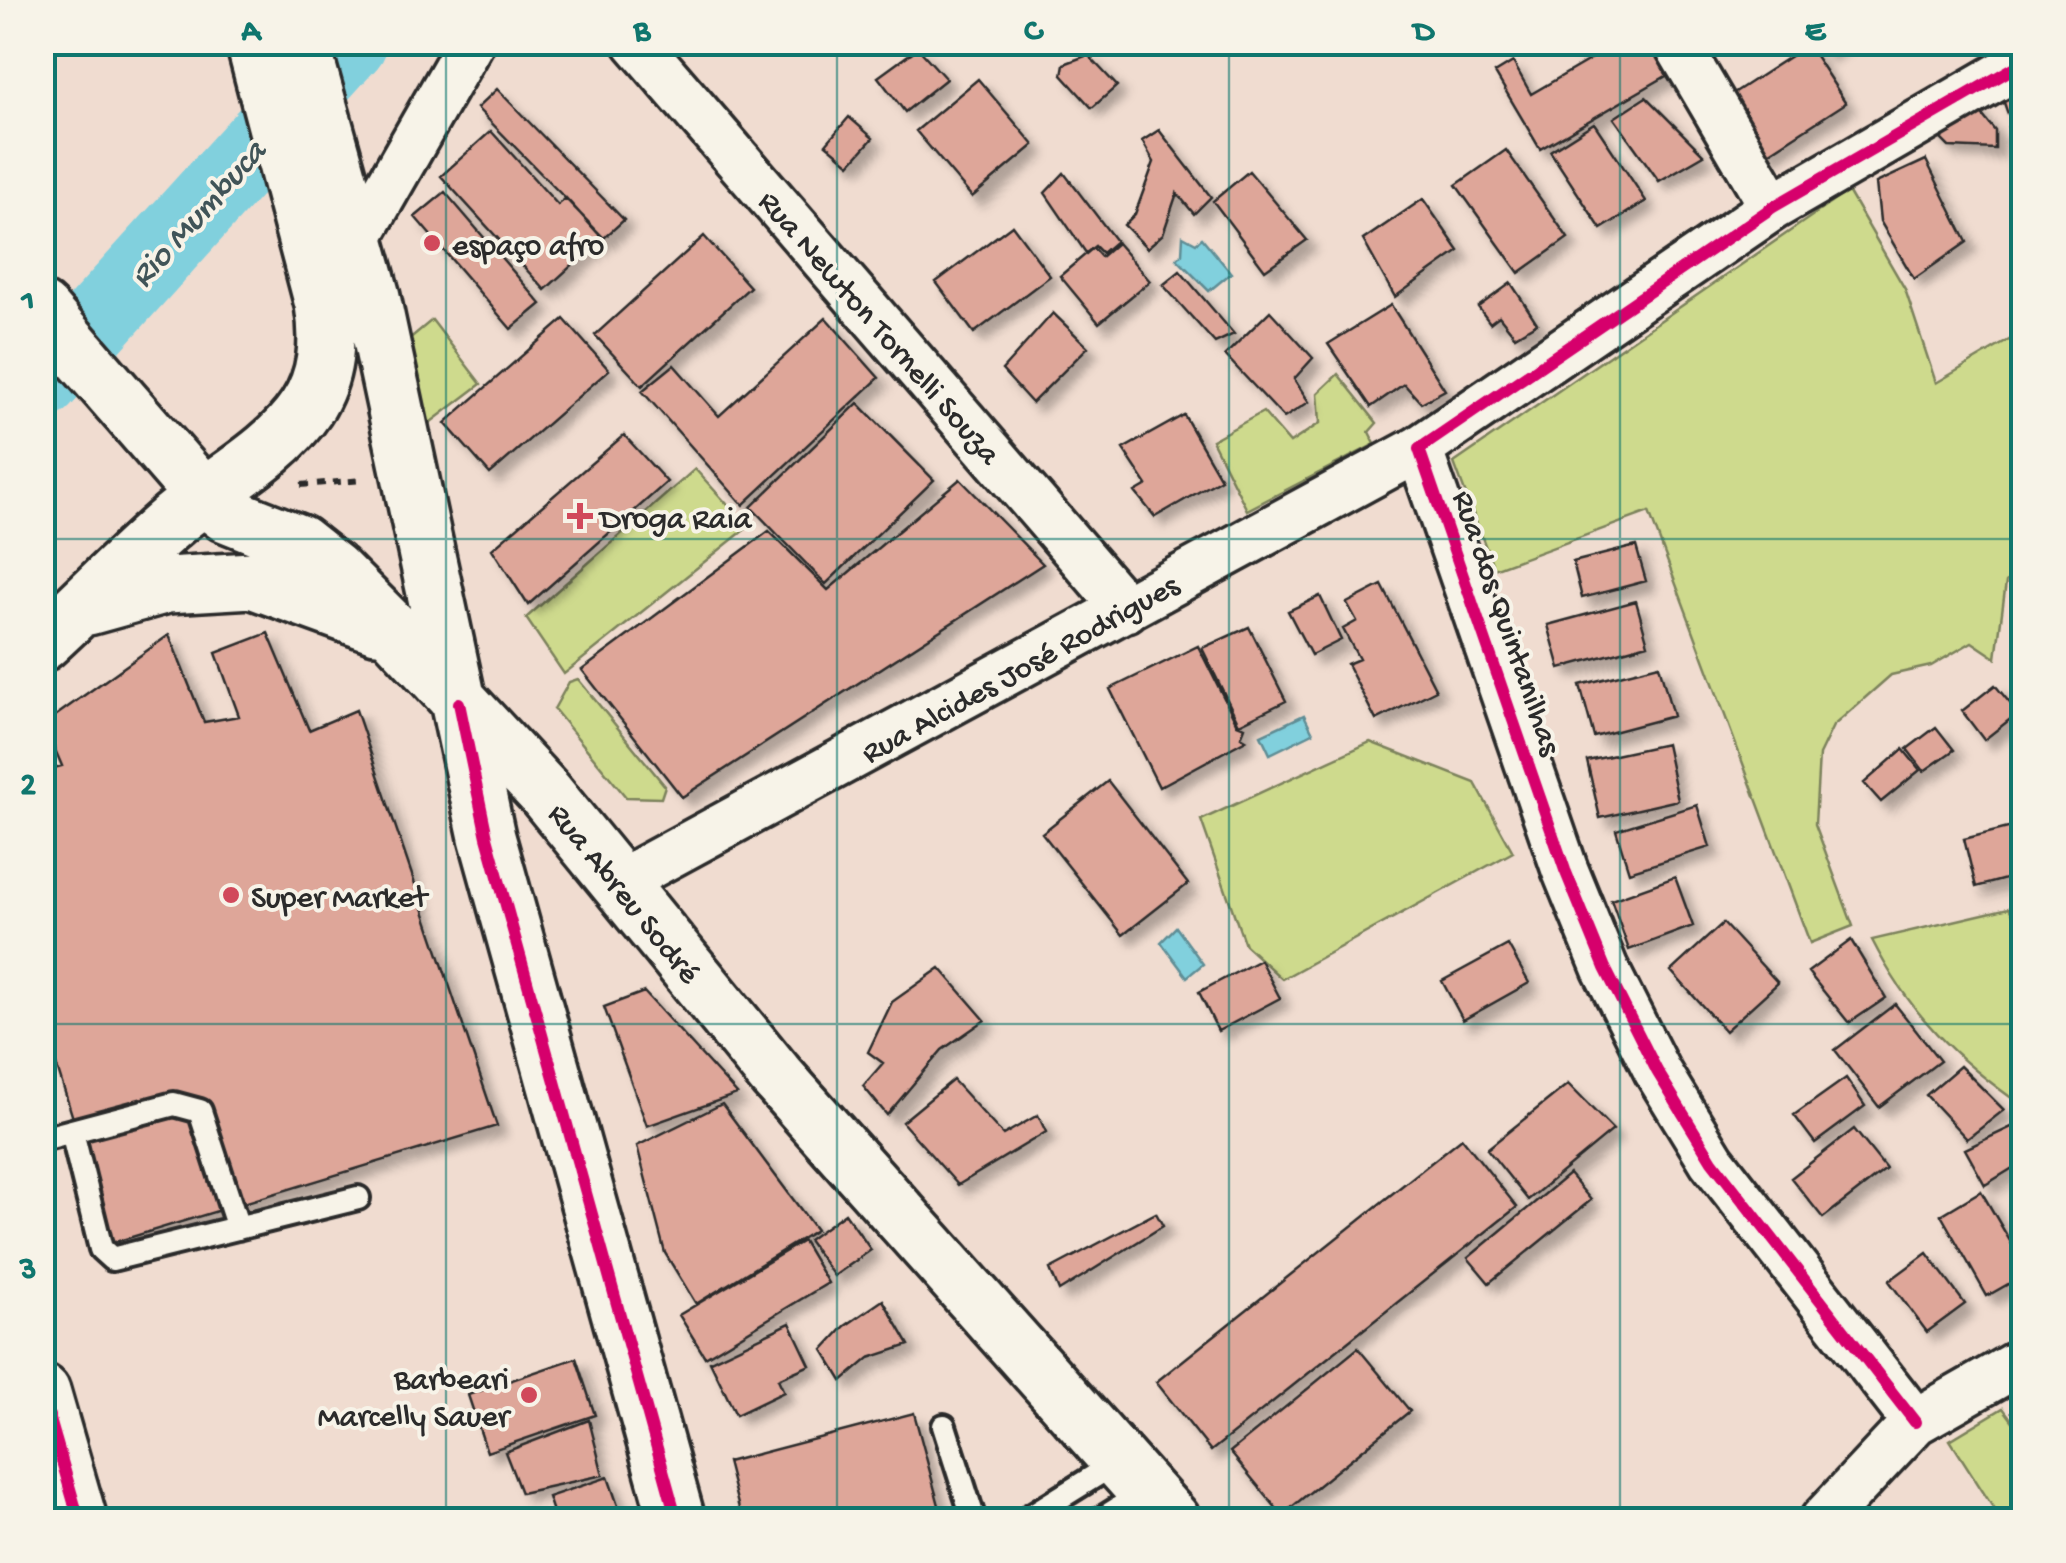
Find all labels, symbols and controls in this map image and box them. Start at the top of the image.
text: A [241,14,263,52]
text: B [633,14,652,52]
text: C [1024,14,1044,52]
text: D [1411,14,1436,52]
text: E [1805,14,1827,52]
water label: Rio Mumbuca [123,132,279,298]
street label: Rua Newton Tornelli Souza [748,184,1007,475]
place label: espaço afro [452,229,604,267]
marker: espaço afro [421,232,443,254]
text: 1 [21,284,34,322]
street label: Rua dos Quintanilhas [1441,486,1568,762]
place label: Droga Raia [598,502,753,540]
marker: Droga Raia [569,505,591,527]
street label: Rua Alcides José Rodrigues [856,568,1188,774]
text: 2 [20,768,36,806]
street label: Rua Abreu Sodré [538,797,707,994]
place label: Super Market [251,881,430,919]
marker: Super Market [220,884,242,906]
text: 3 [19,1252,36,1290]
place label: Barbeari Marcelly Sauer [317,1363,512,1438]
marker: Barbeari Marcelly Sauer [518,1384,540,1406]

